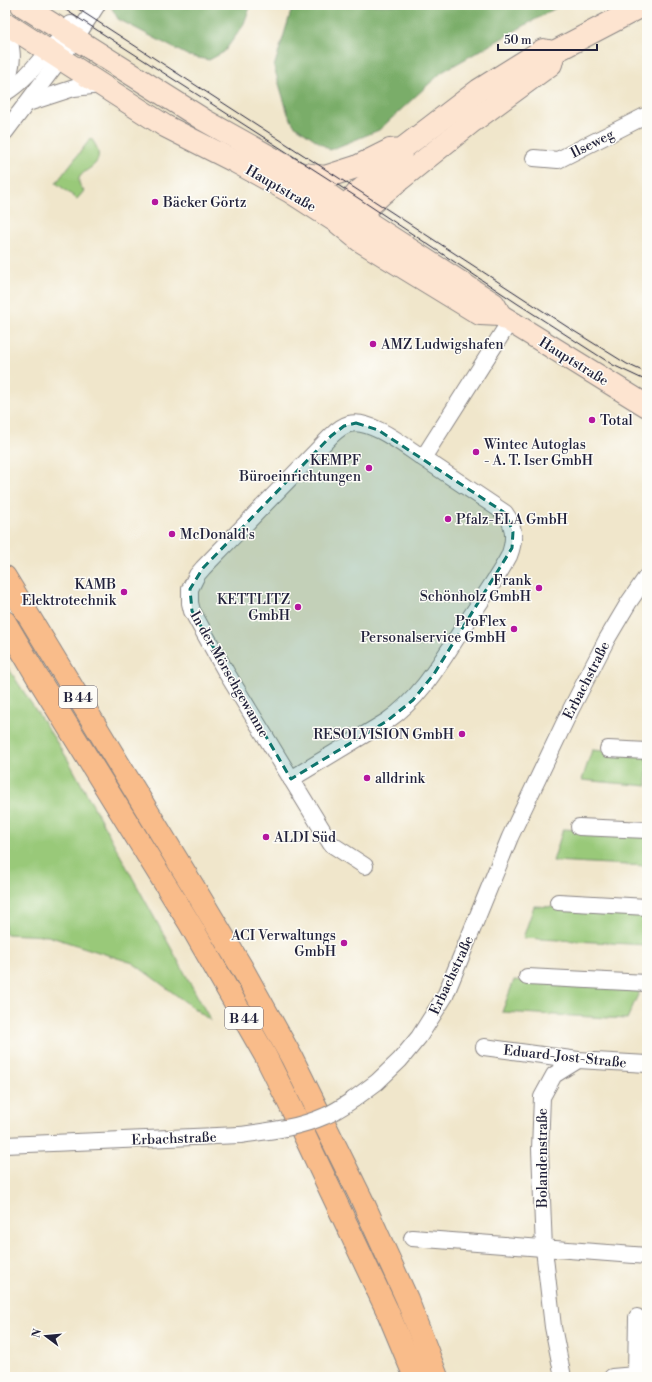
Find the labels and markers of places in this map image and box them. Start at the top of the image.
place label: Bäcker Görtz [162,194,247,212]
marker: Bäcker Görtz [150,197,160,207]
place label: AMZ Ludwigshafen [380,336,504,354]
marker: AMZ Ludwigshafen [368,339,378,349]
place label: Total [600,412,633,430]
marker: Total [587,415,597,425]
place label: Wintec Autoglas - A. T. Iser GmbH [483,436,594,470]
marker: Wintec Autoglas - A. T. Iser GmbH [471,447,481,457]
place label: KEMPF Büroeinrichtungen [238,452,362,486]
marker: KEMPF Büroeinrichtungen [364,463,374,473]
place label: Pfalz-ELA GmbH [456,511,569,529]
marker: Pfalz-ELA GmbH [443,514,453,524]
place label: McDonald's [180,526,255,544]
marker: McDonald's [167,529,177,539]
place label: Frank Schönholz GmbH [420,572,532,606]
place label: KAMB Elektrotechnik [22,576,117,610]
marker: Frank Schönholz GmbH [534,583,544,593]
marker: KAMB Elektrotechnik [119,587,129,597]
place label: KETTLITZ GmbH [217,591,291,625]
marker: KETTLITZ GmbH [293,602,303,612]
place label: ProFlex Personalservice GmbH [360,613,507,647]
marker: ProFlex Personalservice GmbH [509,624,519,634]
place label: RESOLVISION GmbH [313,726,455,744]
marker: RESOLVISION GmbH [457,729,467,739]
place label: alldrink [375,770,426,788]
marker: alldrink [362,773,372,783]
place label: ALDI Süd [273,829,336,847]
marker: ALDI Süd [261,832,271,842]
place label: ACI Verwaltungs GmbH [230,927,337,961]
marker: ACI Verwaltungs GmbH [339,938,349,948]

